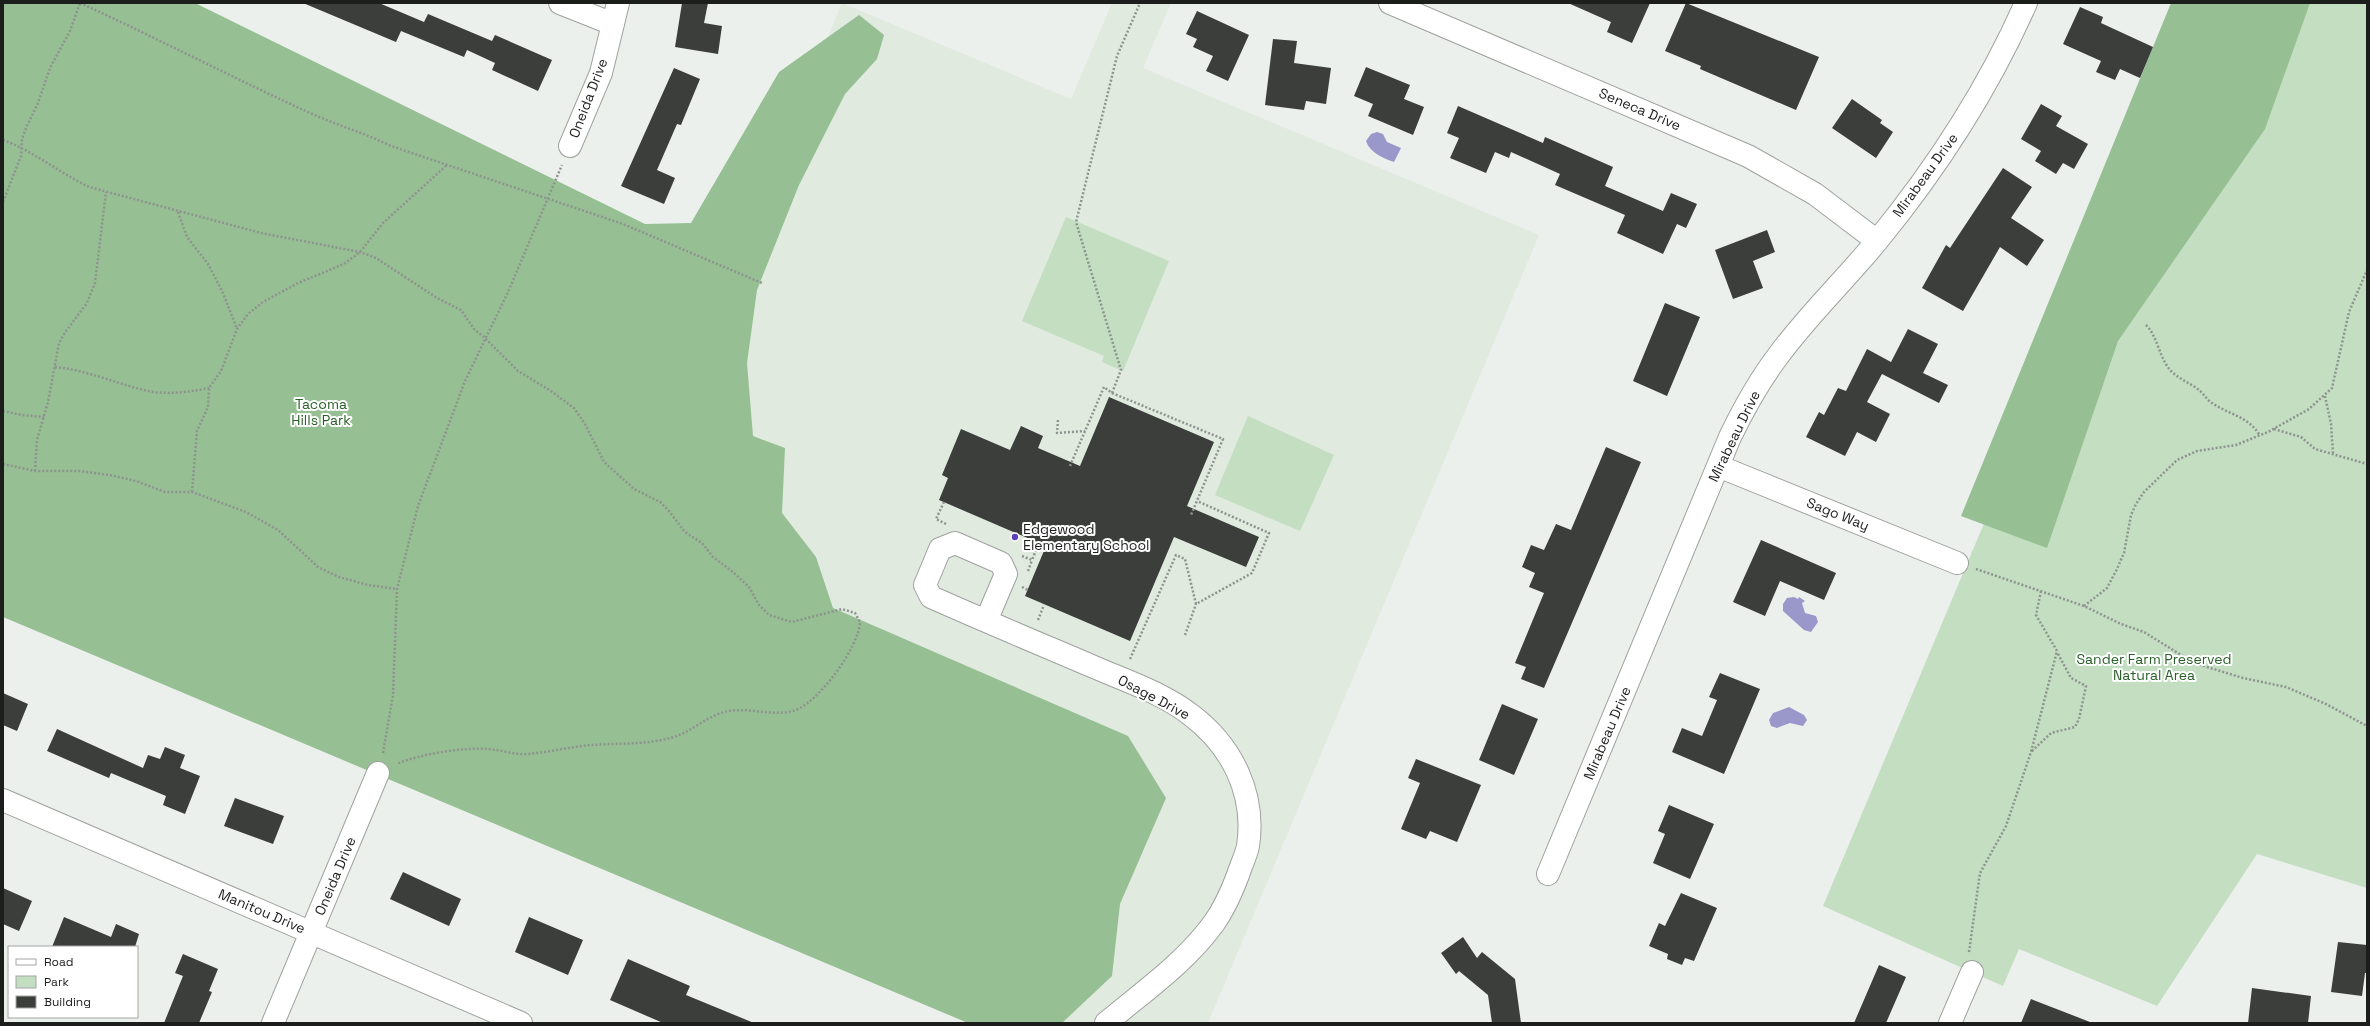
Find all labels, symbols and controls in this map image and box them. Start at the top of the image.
street label: Oneida Drive [565,56,611,140]
street label: Seneca Drive [1596,84,1684,134]
street label: Mirabeau Drive [1888,129,1962,221]
street label: Mirabeau Drive [1704,387,1764,485]
park label: Tacoma Hills Park [291,395,351,429]
street label: Sago Way [1804,493,1872,535]
place label: Edgewood Elementary School [1023,520,1149,554]
marker: Edgewood Elementary School [1010,532,1020,542]
park label: Sander Farm Preserved Natural Area [2076,650,2232,684]
street label: Osage Drive [1115,671,1193,723]
street label: Mirabeau Drive [1579,684,1635,782]
street label: Oneida Drive [310,834,360,918]
street label: Manitou Drive [216,885,308,937]
legend [8,946,138,1018]
text: Road [44,954,73,970]
text: Park [44,974,69,990]
text: Building [44,994,91,1010]

